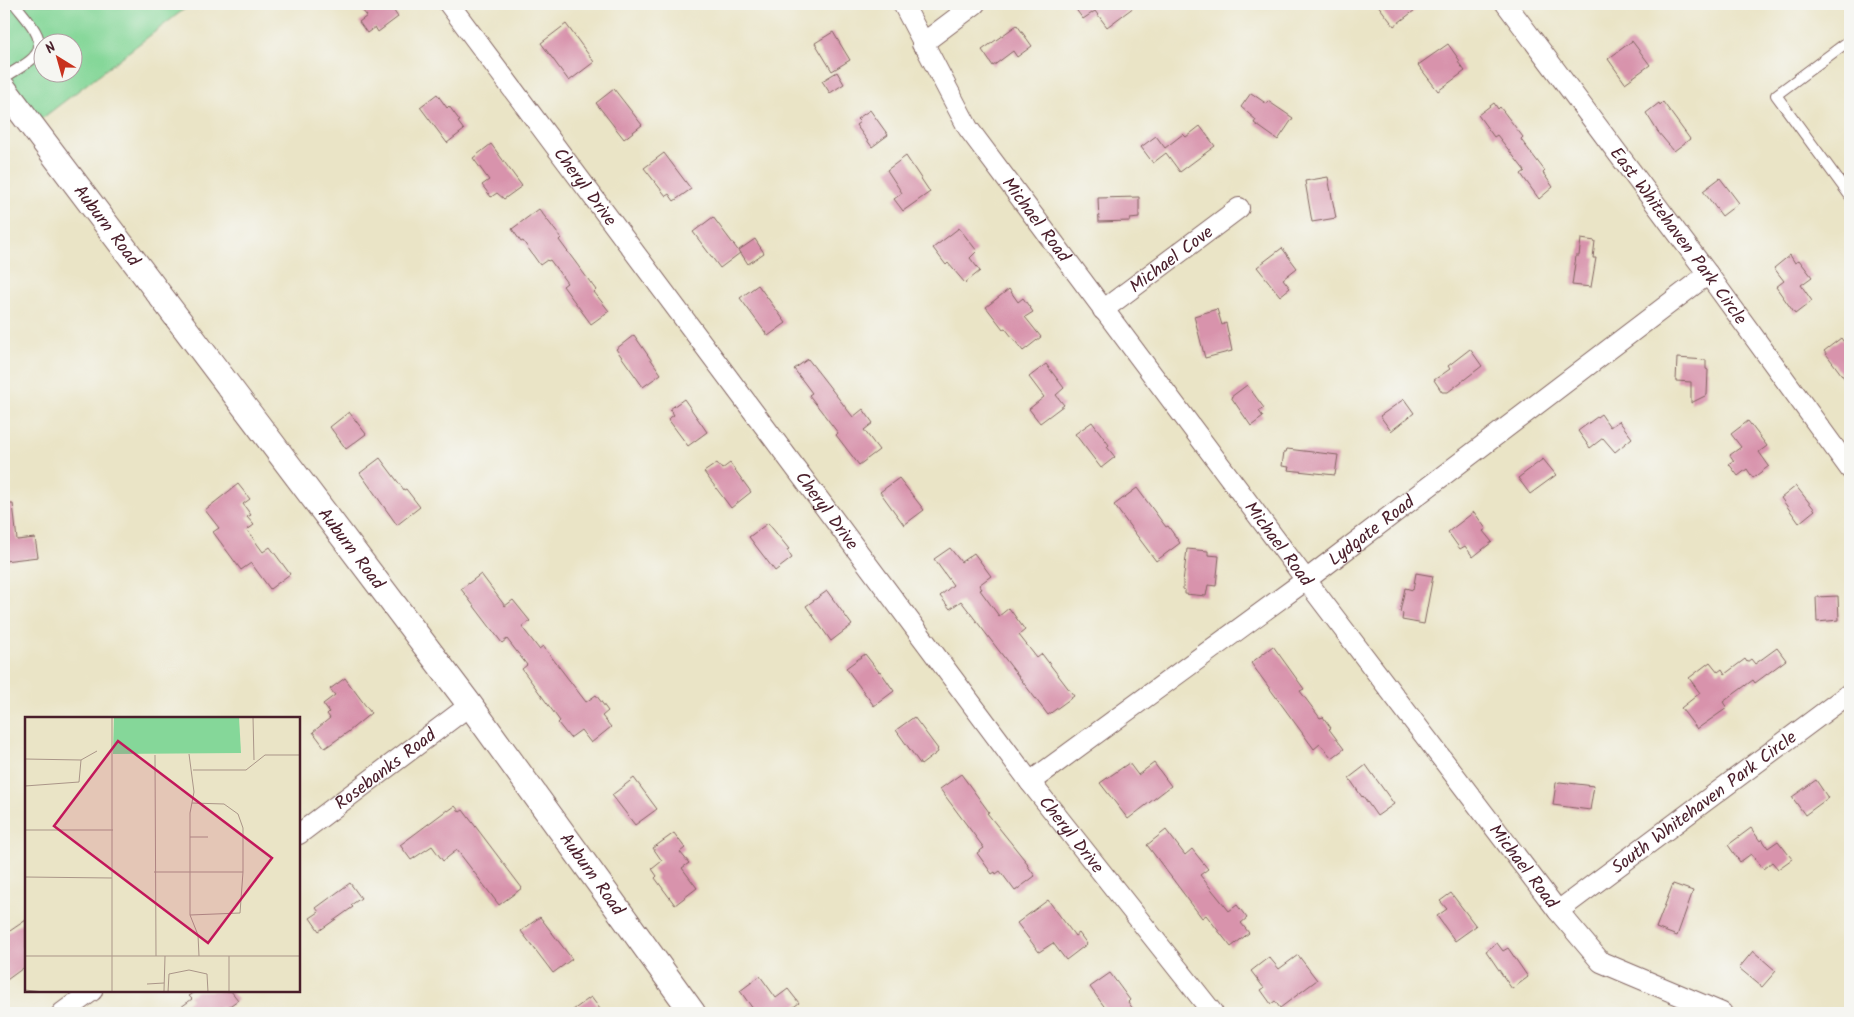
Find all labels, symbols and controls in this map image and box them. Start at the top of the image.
north arrow [32,32,82,82]
text: N [41,37,61,60]
street label: East Whitehaven Park Circle [1602,141,1754,332]
street label: Cheryl Drive [545,142,623,233]
street label: Michael Road [993,171,1077,270]
street label: Auburn Road [65,179,147,274]
street label: Michael Cove [1124,219,1220,302]
street label: Cheryl Drive [787,466,865,557]
street label: Lydgate Road [1323,488,1423,574]
street label: Michael Road [1236,496,1320,594]
street label: Auburn Road [310,502,392,597]
inset map [25,717,300,992]
street label: Rosebanks Road [329,721,444,818]
street label: South Whitehaven Park Circle [1606,724,1804,882]
street label: Cheryl Drive [1030,790,1110,881]
street label: Michael Road [1481,818,1565,917]
street label: Auburn Road [551,827,632,923]

